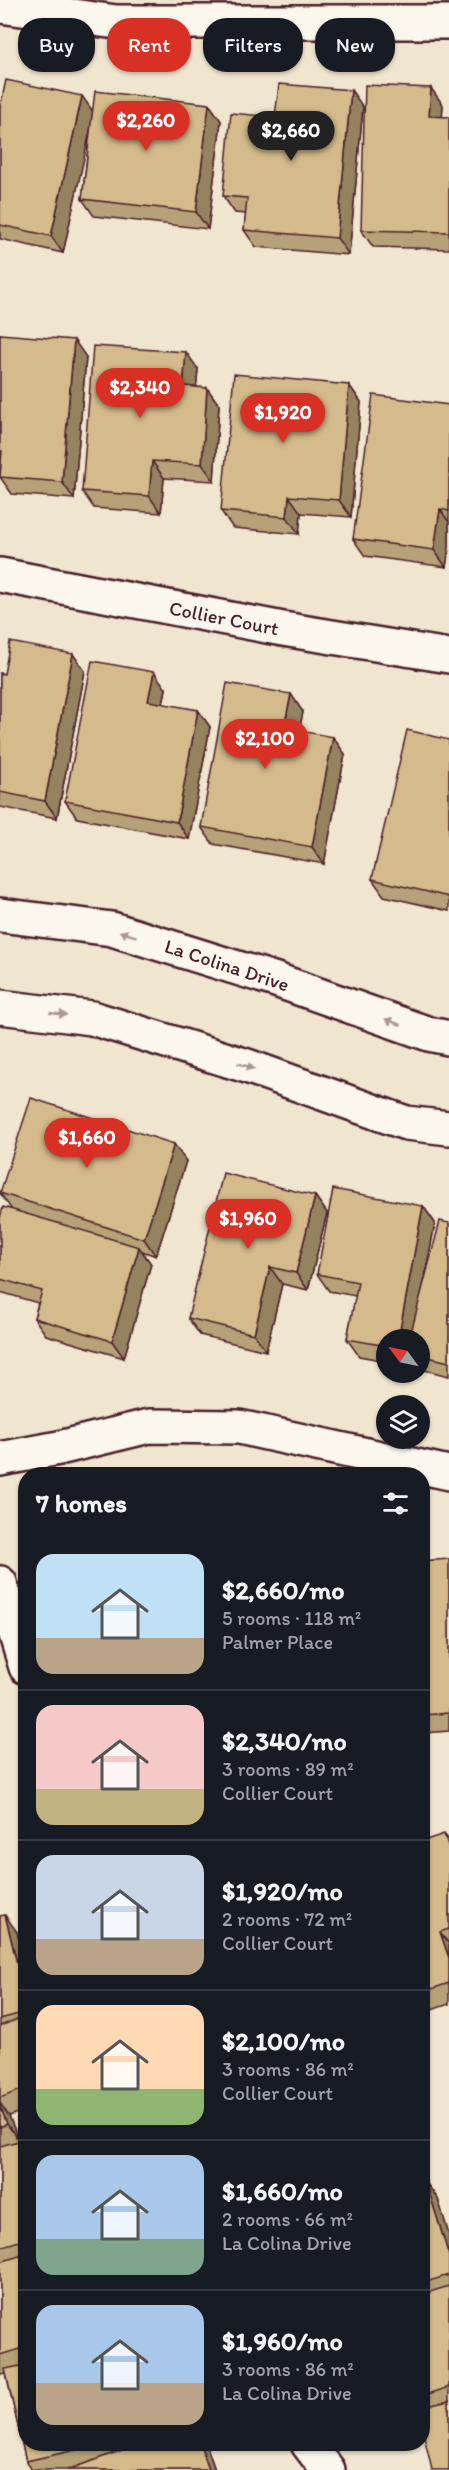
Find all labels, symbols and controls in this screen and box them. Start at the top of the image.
chip: Buy [18,18,95,72]
chip: Rent [107,18,191,72]
chip: Filters [203,18,303,72]
chip: New [315,18,395,72]
pin: $2,260 [97,101,195,152]
text: $2,260 [117,108,175,132]
pin: $2,660 [242,111,340,162]
text: $2,660 [262,118,320,142]
pin: $2,340 [91,368,189,419]
text: $2,340 [110,375,170,399]
pin: $1,920 [234,393,332,444]
text: $1,920 [254,400,312,424]
street label: Collier Court [167,596,281,640]
pin: $2,100 [216,719,314,770]
text: $2,100 [235,726,295,750]
one-way arrow [119,929,137,938]
street label: La Colina Drive [162,934,292,996]
one-way arrow [49,1009,68,1019]
one-way arrow [384,1016,402,1026]
one-way arrow [237,1062,255,1071]
pin: $1,660 [38,1118,136,1169]
text: $1,660 [58,1125,116,1149]
pin: $1,960 [199,1199,297,1250]
text: $1,960 [219,1206,277,1230]
north arrow [376,1329,430,1383]
map controls [376,1329,430,1449]
button: layers [376,1395,430,1449]
text: 7 homes [36,1487,127,1519]
icon: filters [379,1487,412,1520]
text: $2,660/mo [222,1574,345,1606]
icon: home [84,1578,156,1650]
text: 5 rooms · 118 m² [222,1606,361,1630]
text: Palmer Place [222,1630,333,1654]
text: $2,340/mo [222,1725,347,1757]
icon: home [84,1729,156,1801]
text: 3 rooms · 89 m² [222,1757,354,1781]
text: Collier Court [222,1781,333,1805]
text: $1,920/mo [222,1875,343,1907]
icon: home [84,1879,156,1951]
text: 2 rooms · 72 m² [222,1907,352,1931]
text: Collier Court [222,1931,333,1955]
text: $2,100/mo [222,2025,345,2057]
icon: home [84,2029,156,2101]
text: 3 rooms · 86 m² [222,2057,354,2081]
text: Collier Court [222,2081,333,2105]
text: $1,660/mo [222,2175,343,2207]
icon: home [84,2179,156,2251]
text: 2 rooms · 66 m² [222,2207,353,2231]
text: La Colina Drive [222,2231,352,2255]
text: $1,960/mo [222,2325,343,2357]
icon: home [84,2329,156,2401]
text: 3 rooms · 86 m² [222,2357,354,2381]
text: La Colina Drive [222,2381,352,2405]

